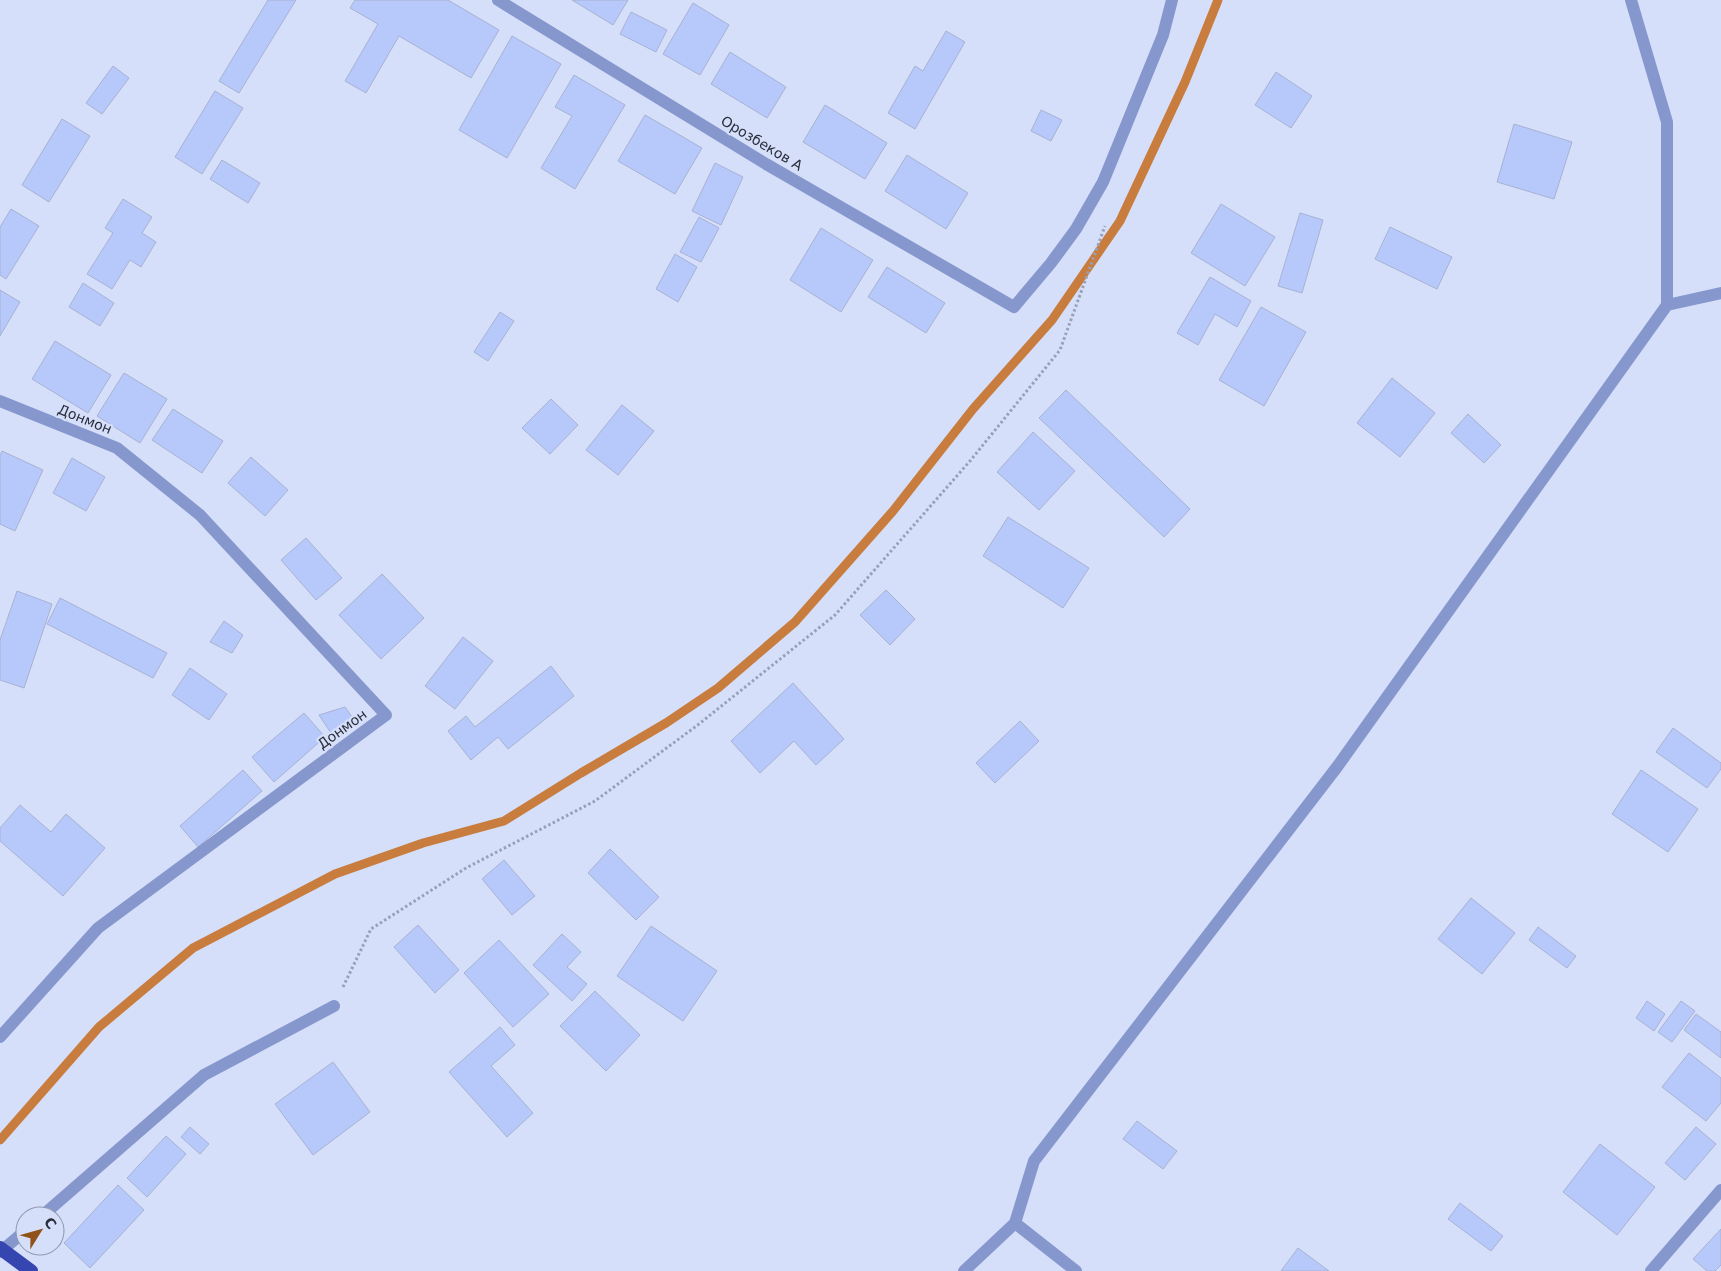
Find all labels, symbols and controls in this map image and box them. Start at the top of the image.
street label: Орозбеков А [718,112,806,174]
street label: Донмон [56,401,114,437]
street label: Донмон [314,706,370,752]
north arrow [15,1206,65,1256]
text: С [41,1214,60,1232]

